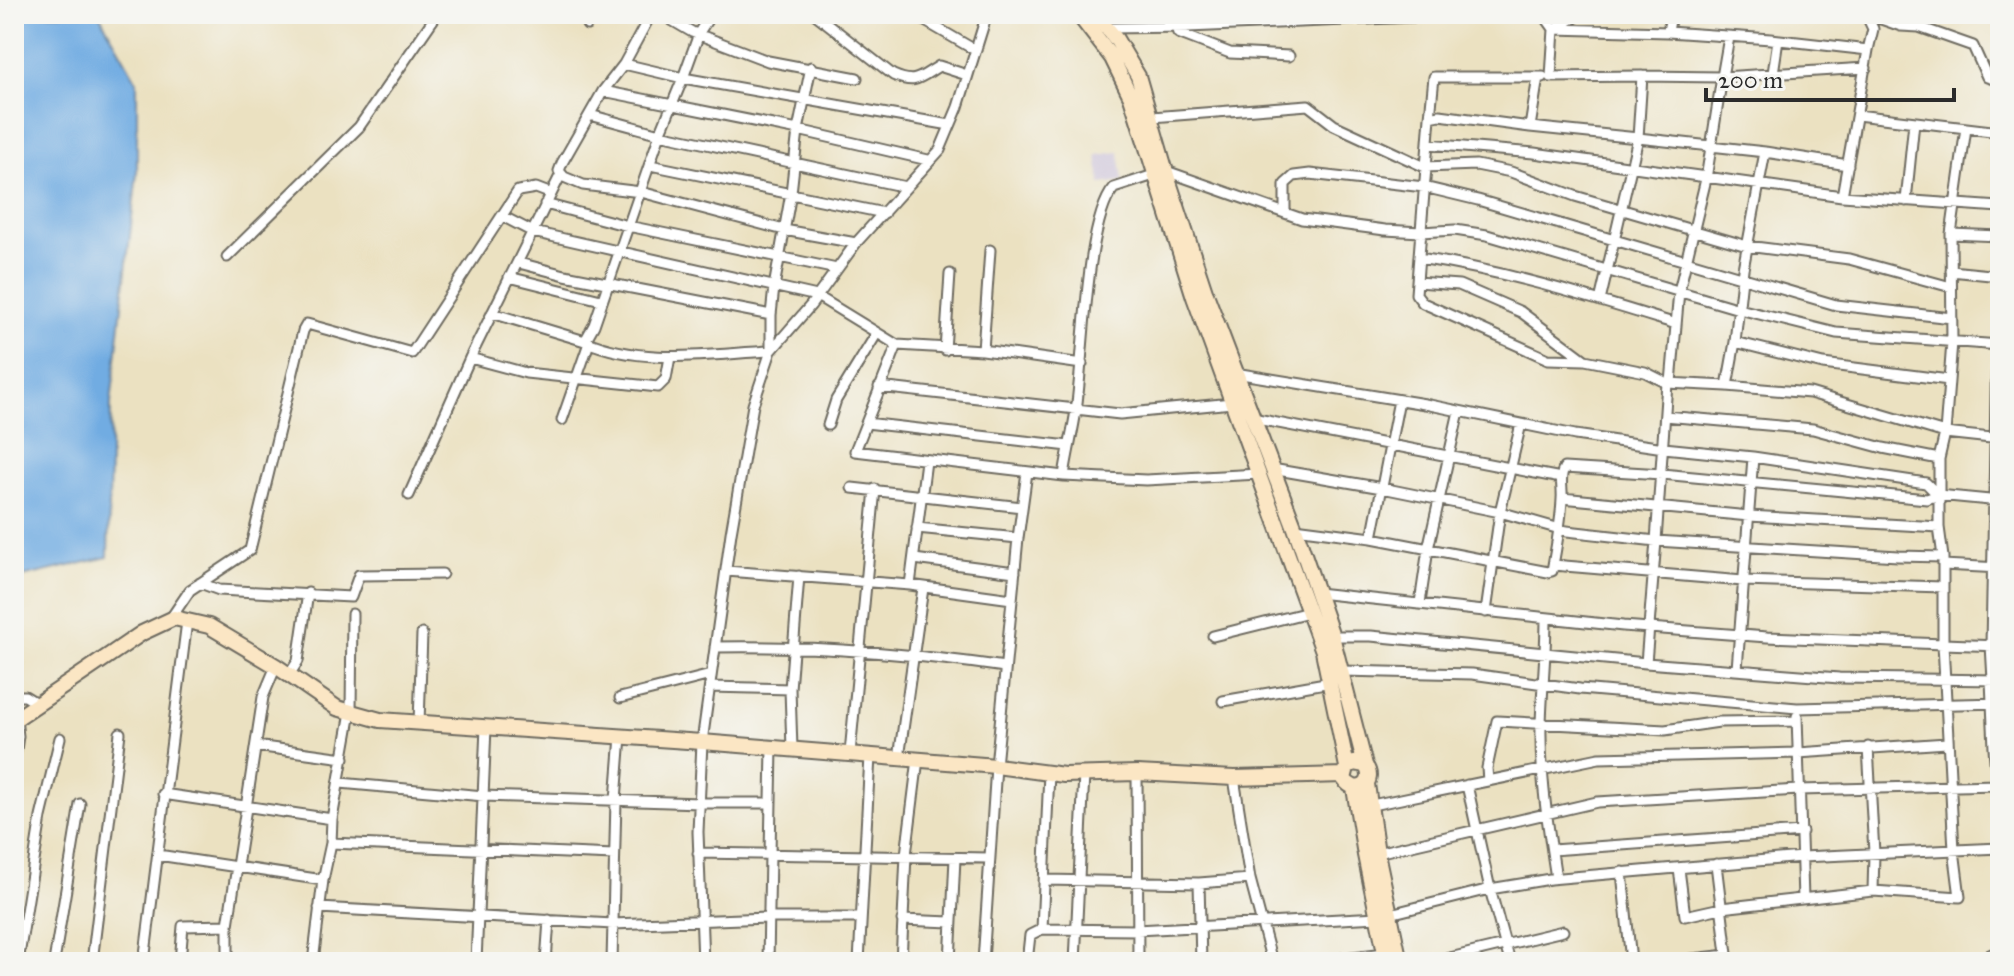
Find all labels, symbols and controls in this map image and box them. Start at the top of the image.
scale bar [1706,52,1954,102]
text: 200 m [1718,65,1783,95]

